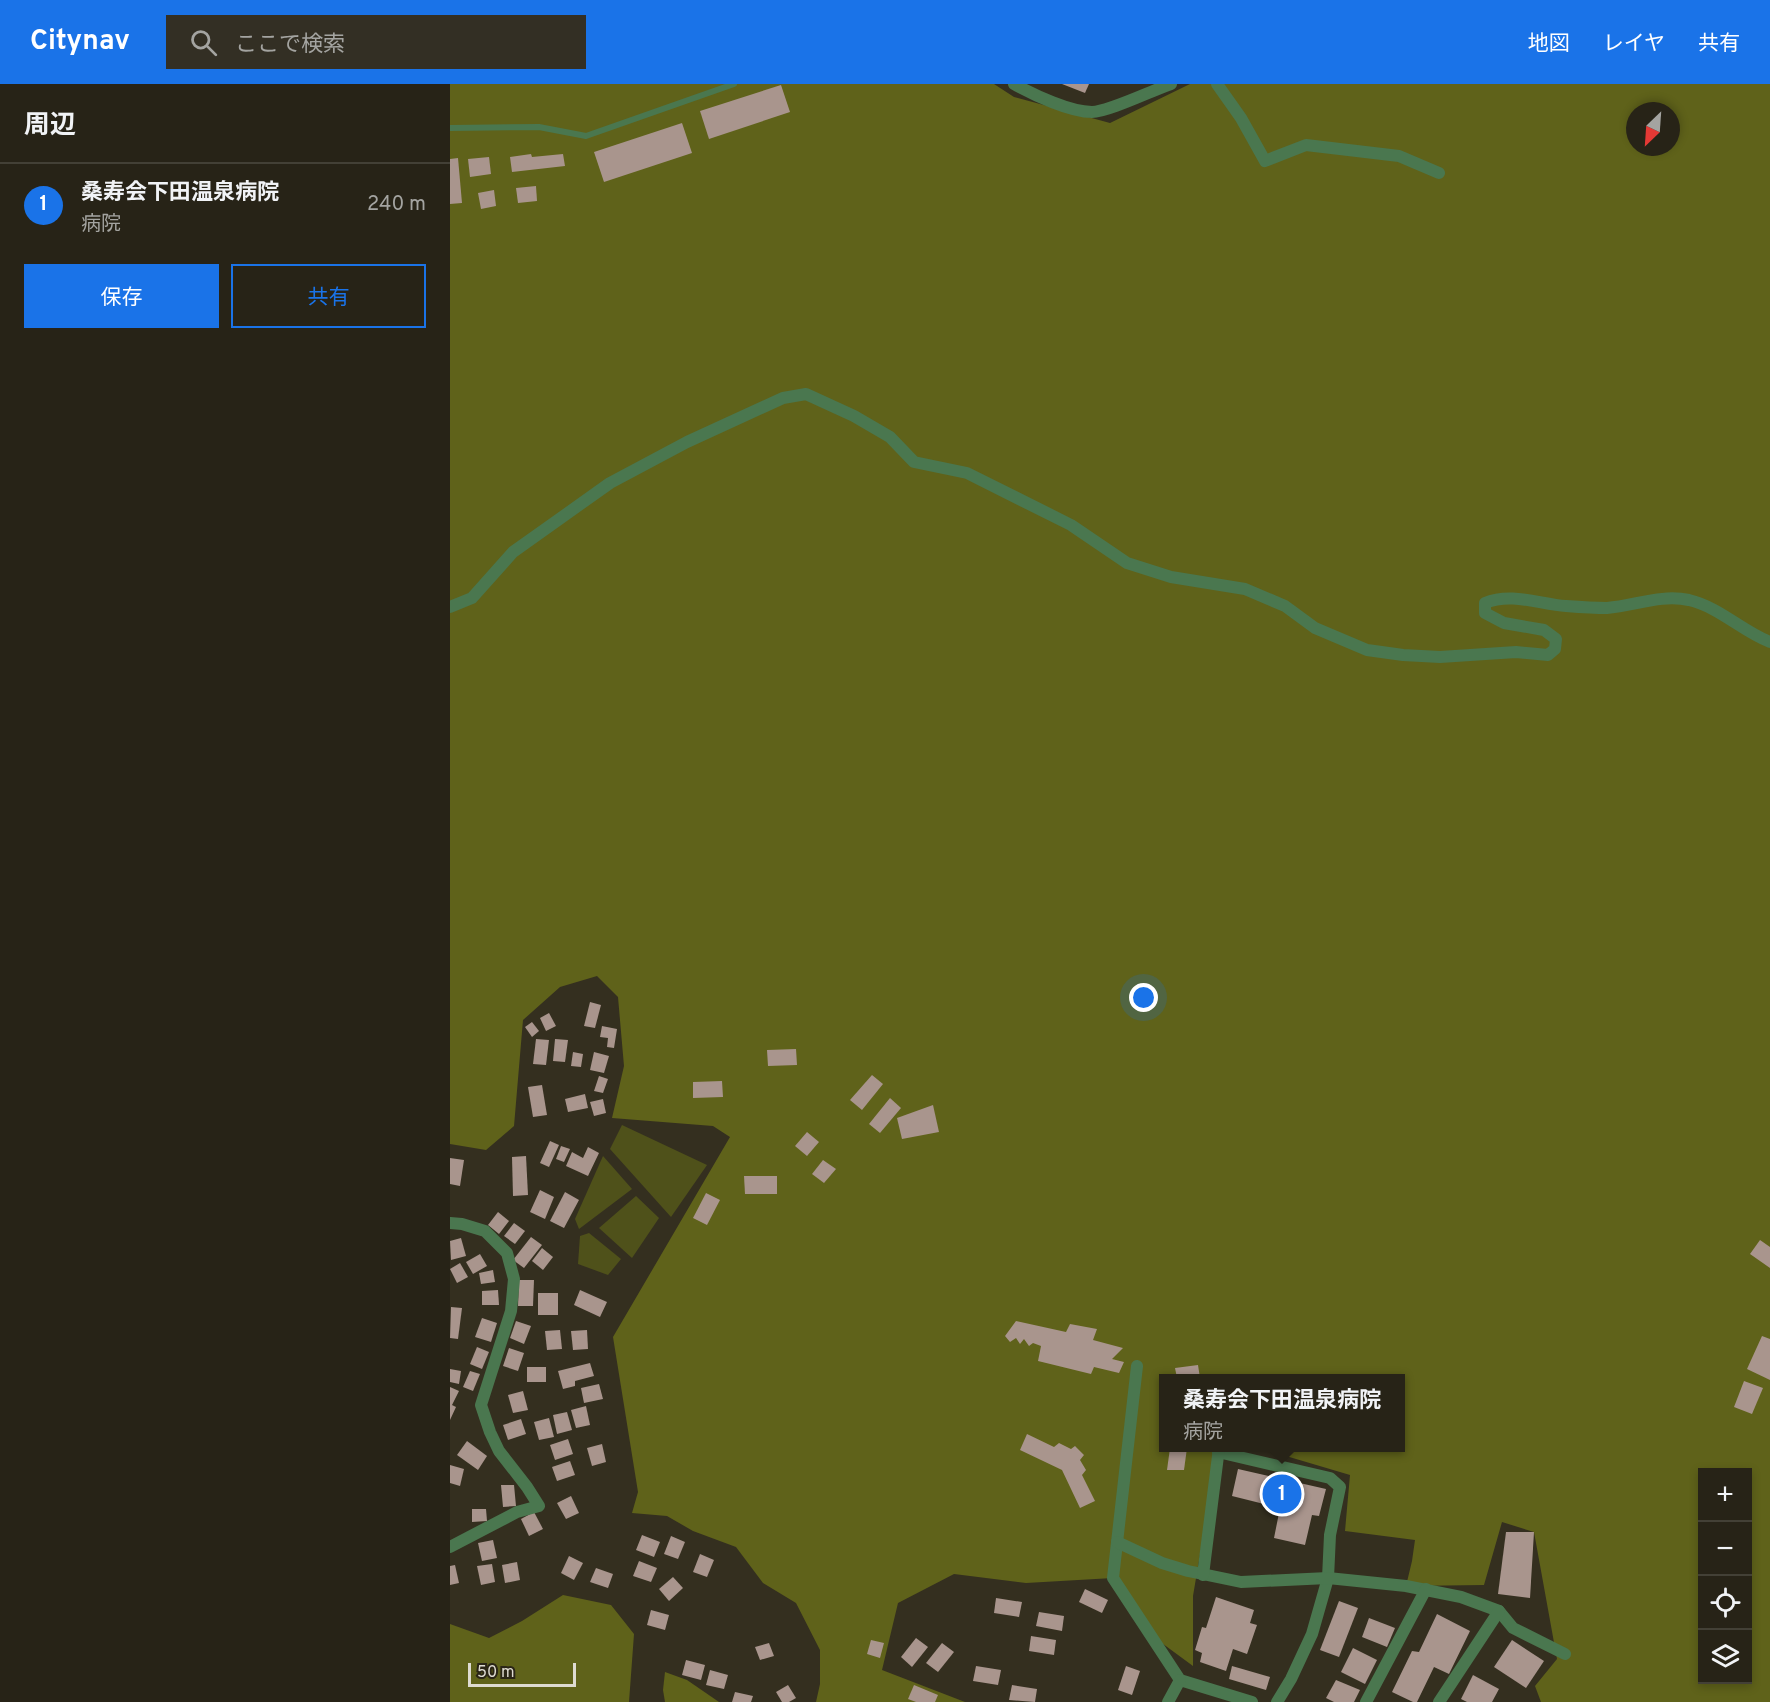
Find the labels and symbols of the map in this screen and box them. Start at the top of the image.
north arrow [1626,102,1680,156]
your location [1129,983,1158,1012]
pin: 1 [1262,1472,1302,1516]
scale bar [468,1660,576,1688]

